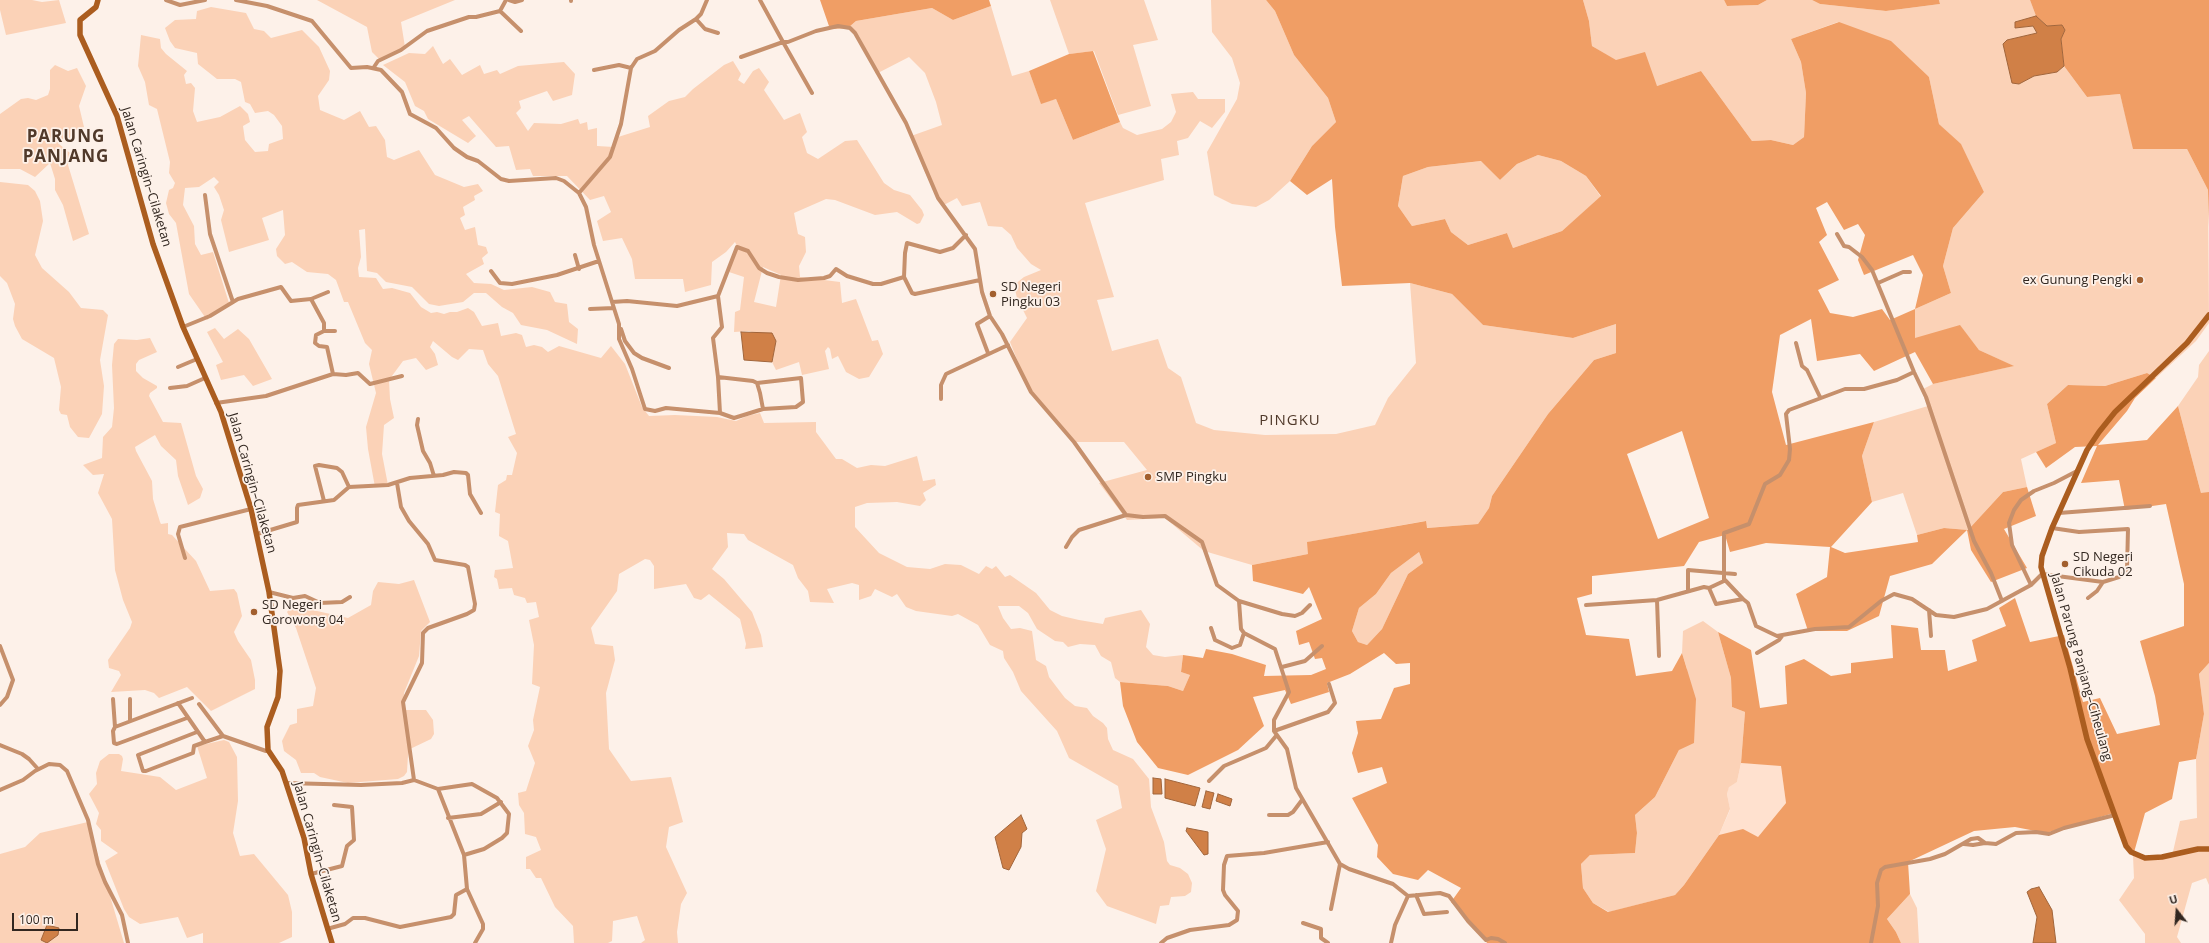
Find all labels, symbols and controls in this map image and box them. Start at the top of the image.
street label: Jalan Caringin–Cilaketan [117,105,175,249]
district label: PARUNG PANJANG [23,127,109,167]
place label: ex Gunung Pengki [2022,272,2132,288]
marker: ex Gunung Pengki [2135,275,2145,285]
place label: SD Negeri Pingku 03 [1001,279,1061,310]
marker: SD Negeri Pingku 03 [988,289,998,299]
street label: Jalan Caringin–Cilaketan [224,411,280,555]
district label: PINGKU [1259,412,1321,430]
place label: SMP Pingku [1156,469,1227,485]
marker: SMP Pingku [1143,472,1153,482]
place label: SD Negeri Cikuda 02 [2073,549,2133,580]
marker: SD Negeri Cikuda 02 [2060,559,2070,569]
street label: Jalan Parung Panjang–Ciheulang [2047,571,2115,763]
place label: SD Negeri Gorowong 04 [262,597,344,628]
marker: SD Negeri Gorowong 04 [249,607,259,617]
street label: Jalan Caringin–Cilaketan [289,780,345,924]
north arrow [2157,891,2197,931]
text: U [2167,891,2180,907]
scale bar [14,905,80,931]
text: 100 m [19,911,54,928]

